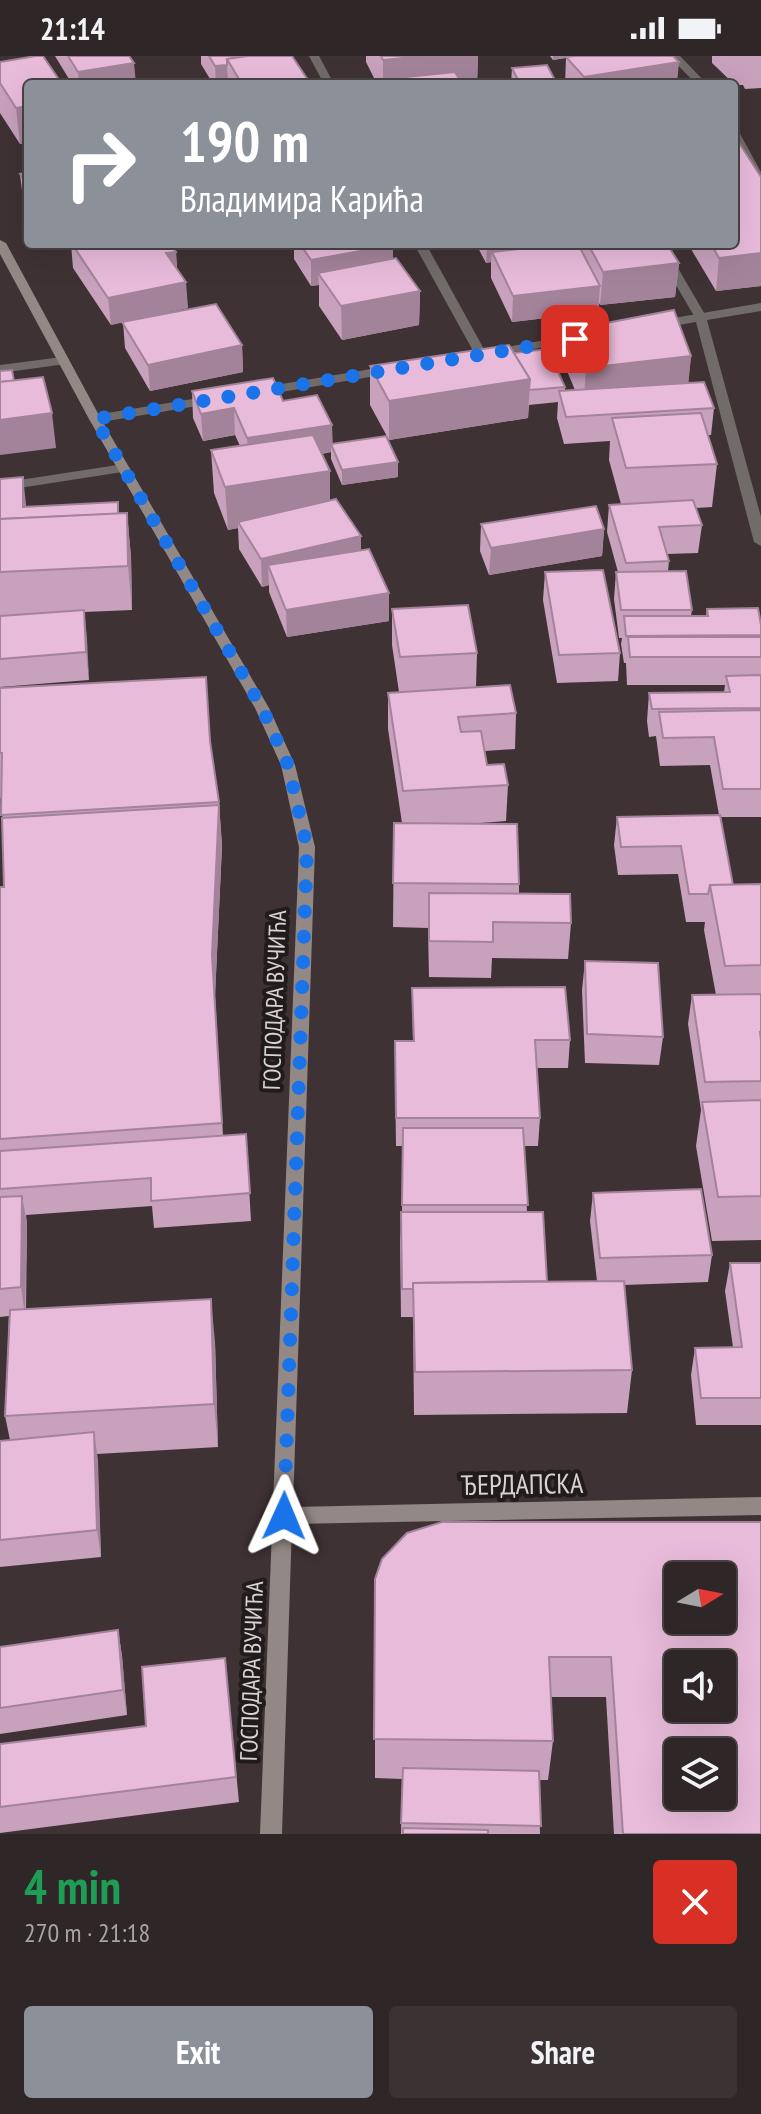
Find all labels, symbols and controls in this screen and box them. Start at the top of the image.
text: 21:14 [40,9,105,48]
text: 190 m [180,105,309,177]
icon: right [48,112,152,216]
text: Владимира Карића [180,175,424,222]
pin [541,305,609,373]
icon: arrive [553,317,597,361]
street label: ГОСПОДАРА ВУЧИЋА [256,909,293,1090]
street label: ЂЕРДАПСКА [460,1464,584,1503]
position arrow [242,1474,326,1558]
north arrow [664,1562,736,1634]
map controls [664,1562,736,1810]
street label: ГОСПОДАРА ВУЧИЋА [233,1580,270,1761]
button: sound [664,1650,736,1722]
button: layers [664,1738,736,1810]
text: 4 min [24,1855,121,1917]
button: close [653,1860,737,1944]
text: 270 m · 21:18 [24,1916,150,1949]
button: Exit [24,2006,373,2098]
button: Share [389,2006,737,2098]

